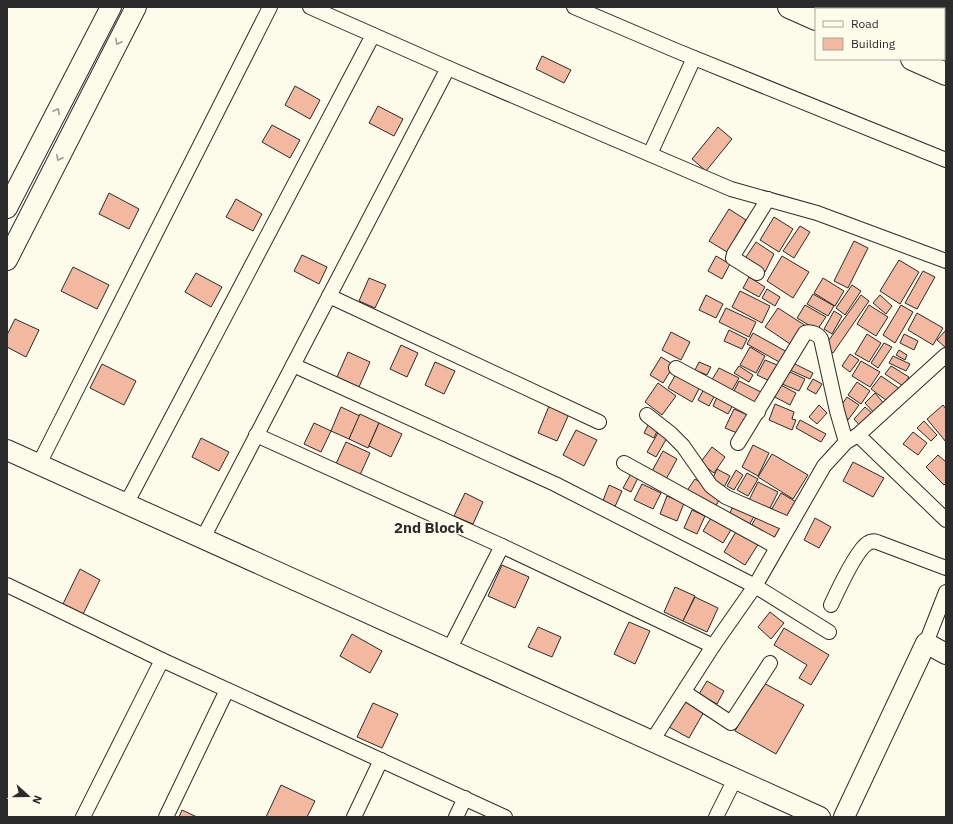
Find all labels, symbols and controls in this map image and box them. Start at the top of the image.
legend [815,8,945,60]
text: Road [851,16,879,31]
text: Building [851,36,896,51]
one-way arrow [115,38,123,45]
one-way arrow [52,108,60,116]
one-way arrow [56,153,64,161]
district label: 2nd Block [394,518,464,537]
north arrow [8,776,48,816]
text: N [29,793,45,806]

